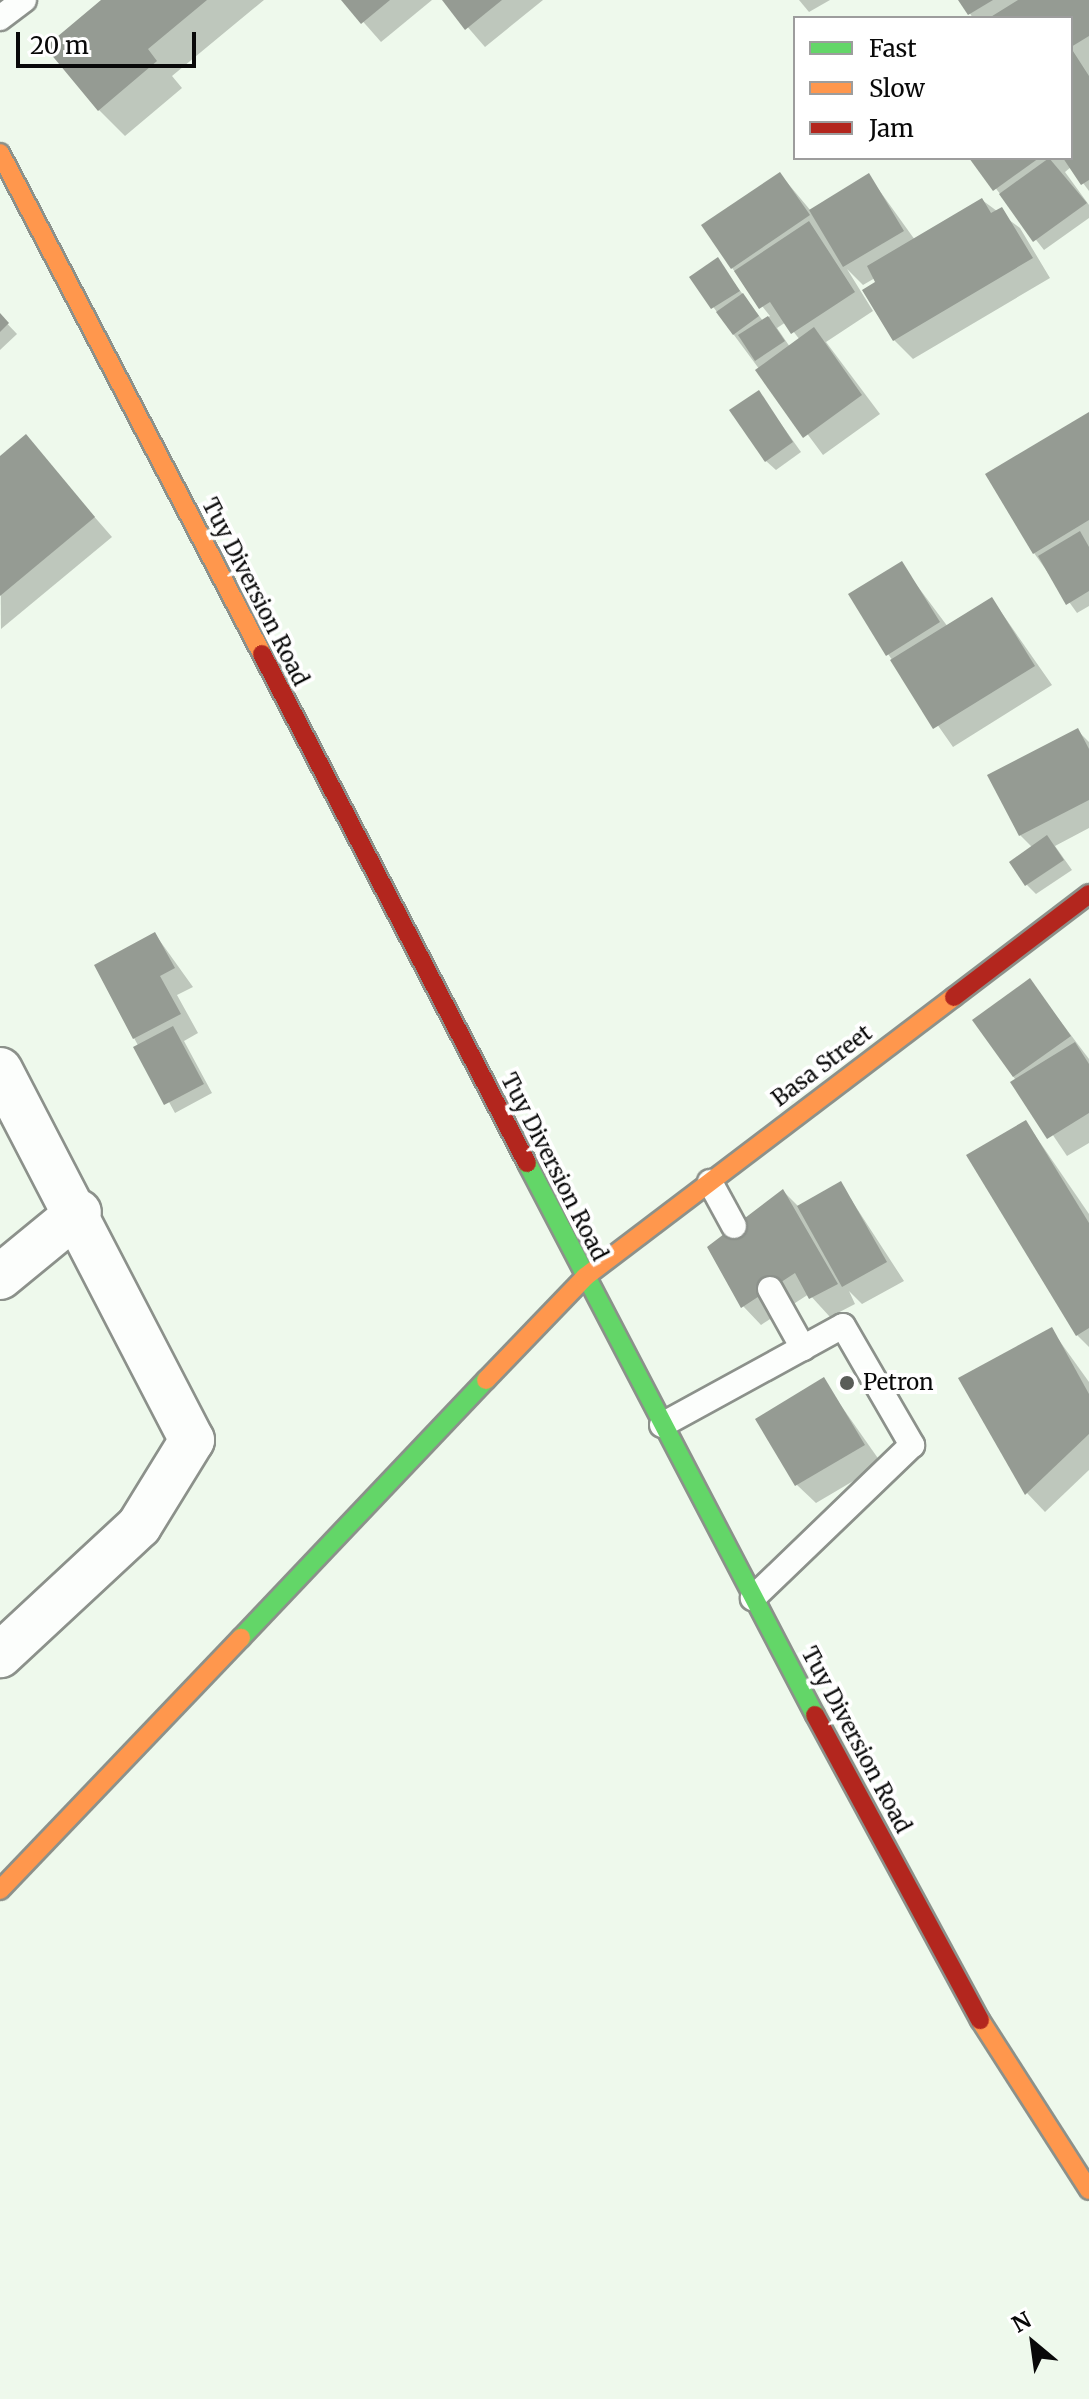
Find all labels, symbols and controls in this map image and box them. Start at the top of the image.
scale bar [20,16,200,66]
legend [793,16,1073,160]
text: 20 m [30,30,89,61]
text: Fast [869,33,917,64]
text: Slow [869,73,925,104]
text: Jam [869,113,914,144]
street label: Tuy Diversion Road [196,494,314,690]
street label: Basa Street [767,1020,877,1112]
street label: Tuy Diversion Road [495,1069,613,1265]
place label: Petron [863,1370,934,1396]
marker: Petron [838,1374,856,1392]
street label: Tuy Diversion Road [796,1642,916,1838]
north arrow [993,2303,1073,2383]
text: N [1007,2306,1036,2338]

